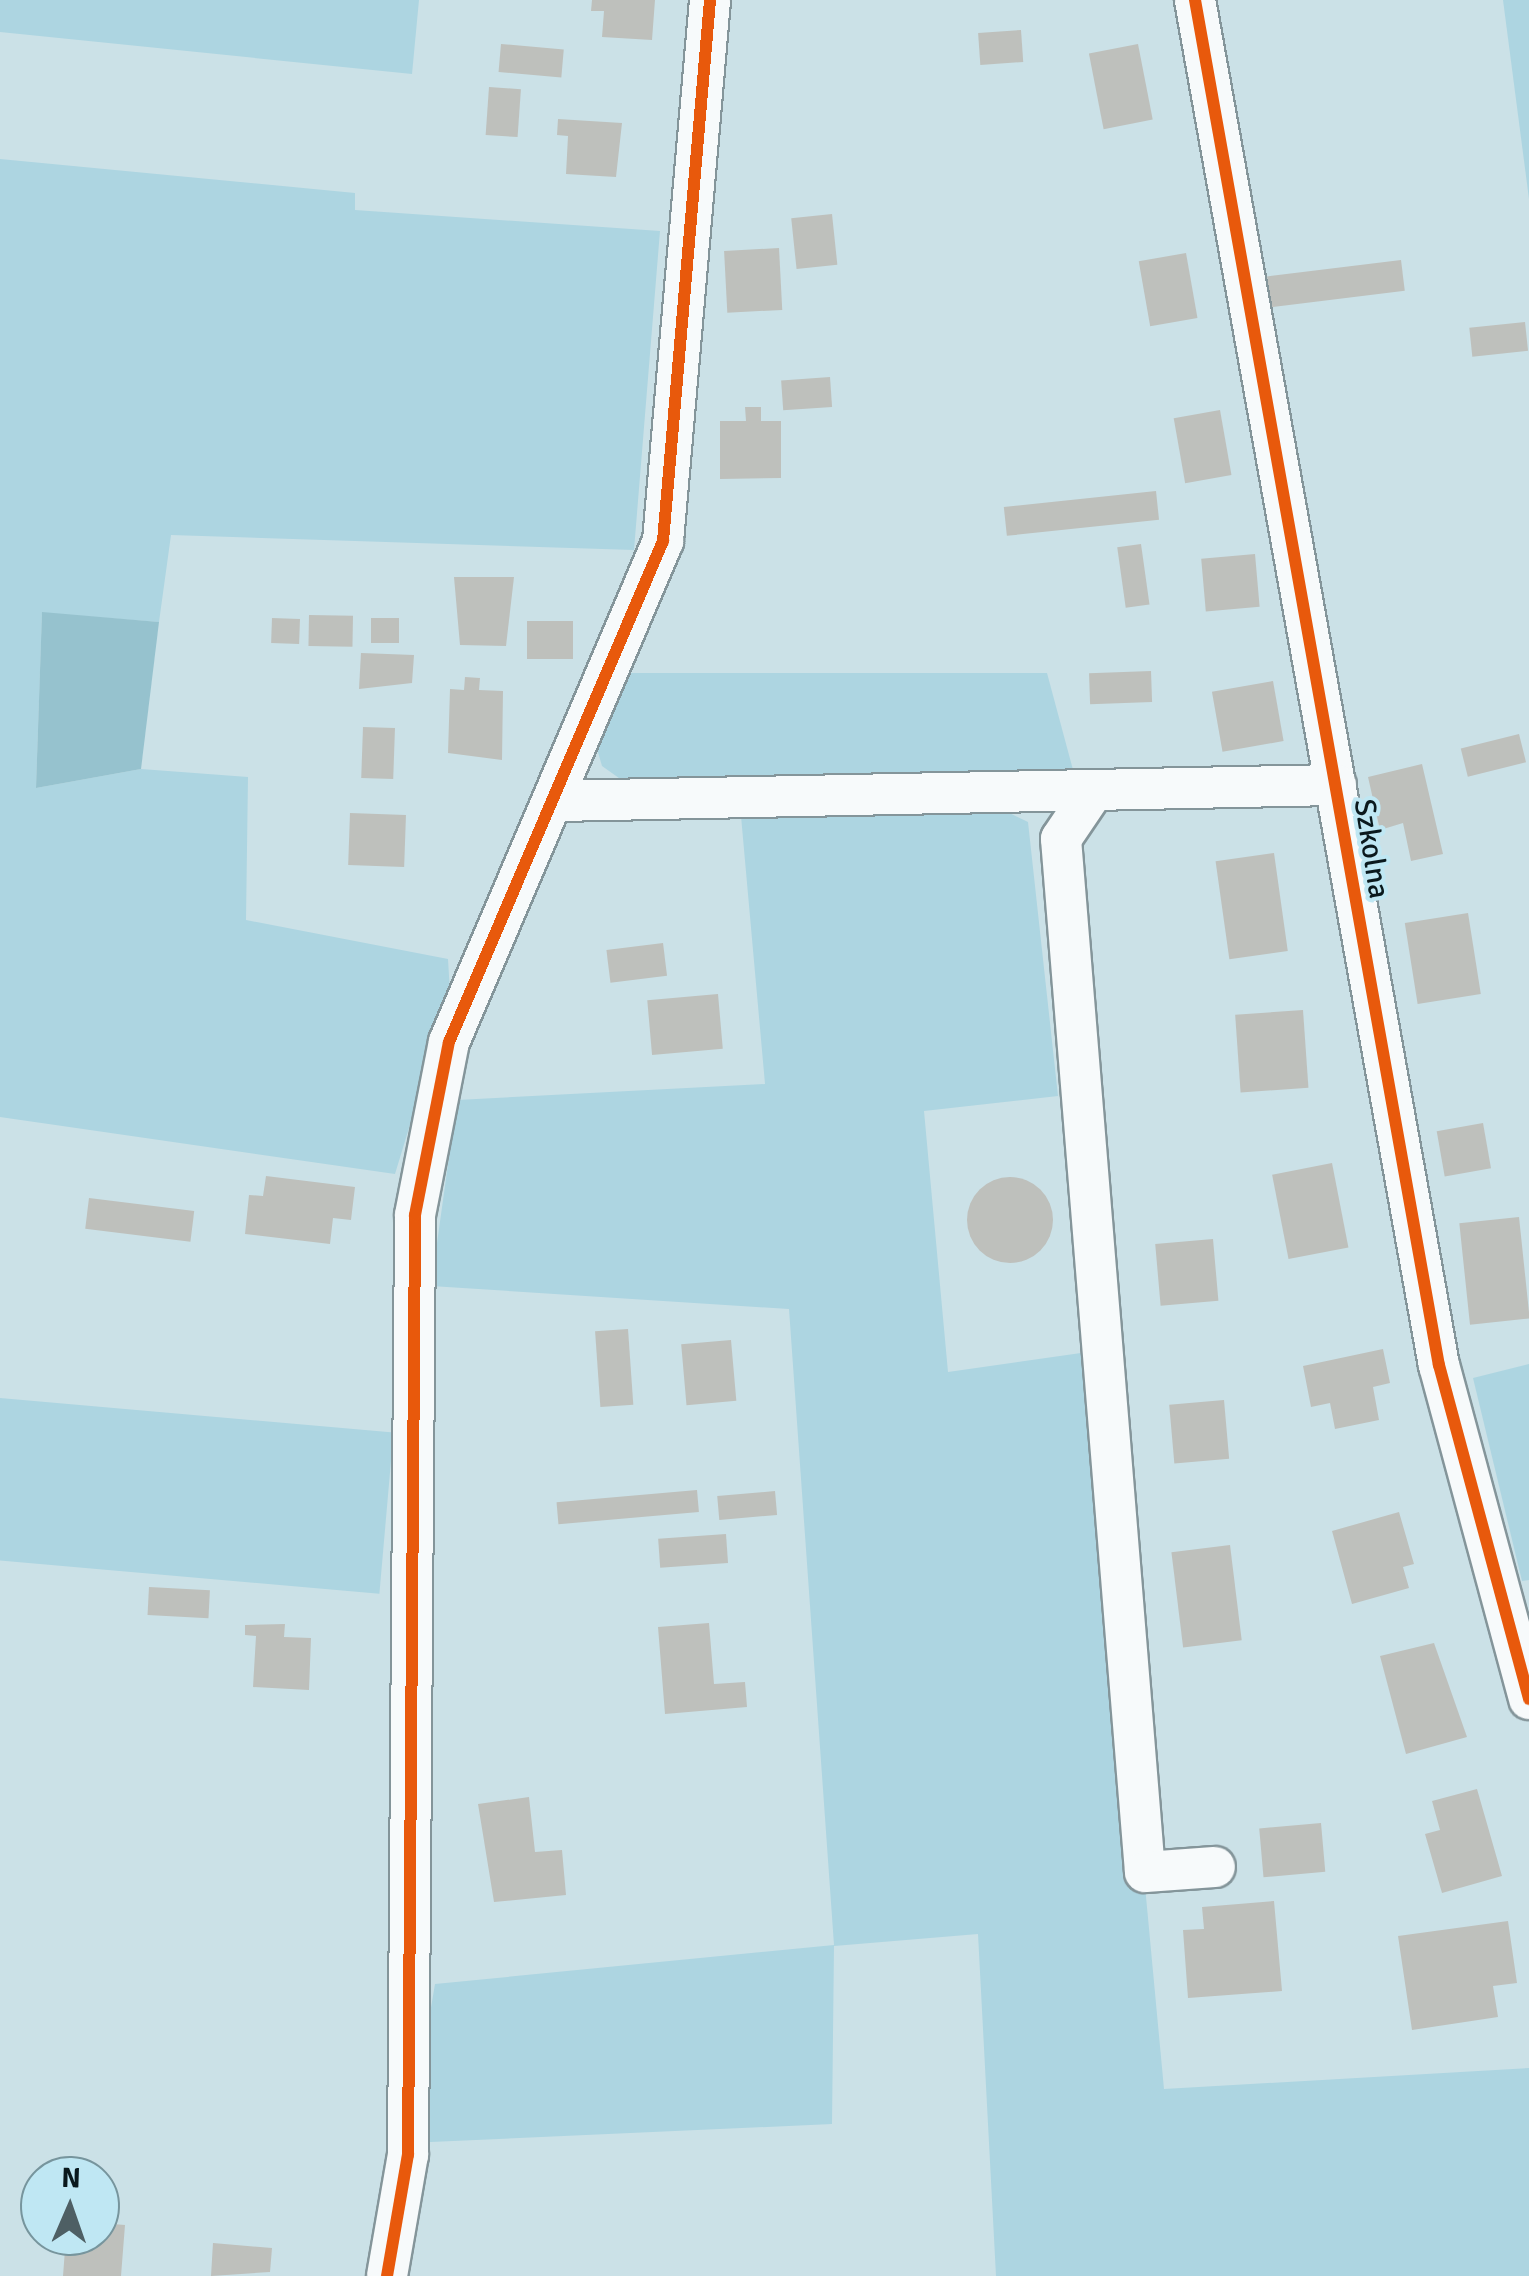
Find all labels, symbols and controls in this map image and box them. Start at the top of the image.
street label: Szkolna [1345,797,1397,901]
north arrow [20,2156,120,2256]
text: N [61,2161,81,2195]

